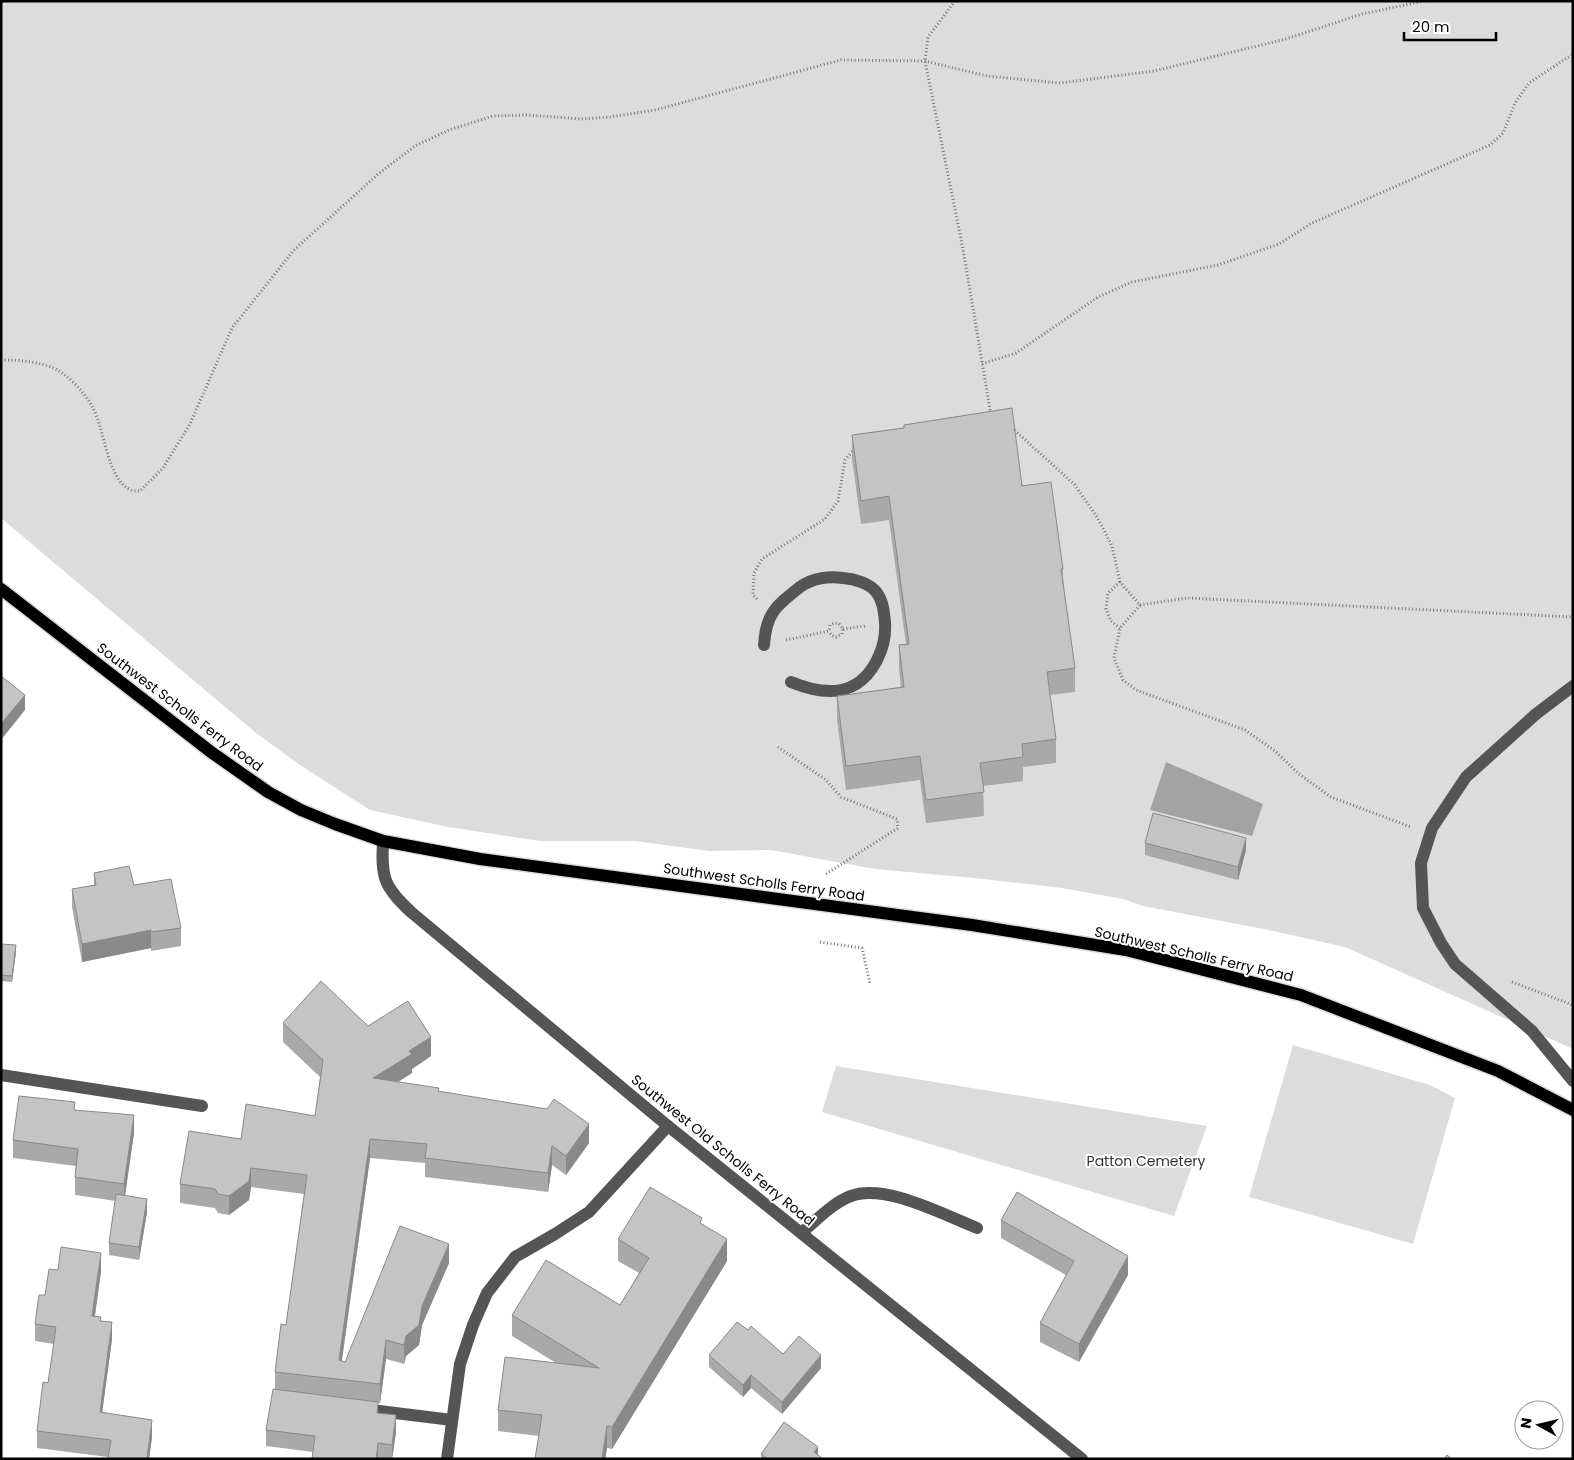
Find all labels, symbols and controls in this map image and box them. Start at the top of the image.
scale bar [1404,10,1496,42]
text: 20 m [1412,16,1450,37]
street label: Southwest Scholls Ferry Road [93,638,267,776]
street label: Southwest Scholls Ferry Road [662,858,866,906]
street label: Southwest Scholls Ferry Road [1093,921,1295,987]
street label: Southwest Old Scholls Ferry Road [627,1070,819,1230]
park label: Patton Cemetery [1087,1151,1206,1171]
north arrow [1514,1400,1564,1450]
text: N [1515,1417,1537,1430]

